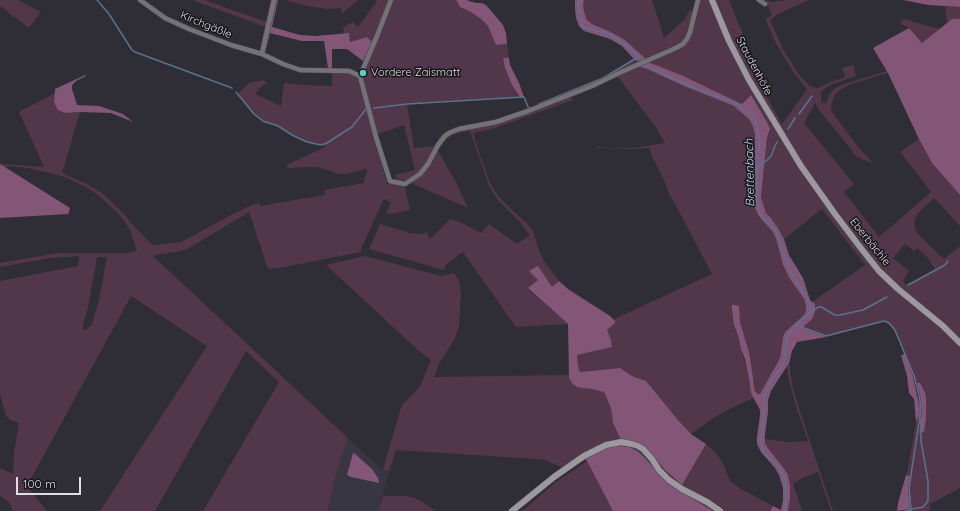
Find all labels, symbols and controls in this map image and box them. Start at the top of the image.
street label: Kirchgäßle [178,9,234,41]
street label: Staudenhöfe [733,34,775,98]
place label: Vordere Zaismatt [371,66,460,80]
marker: Vordere Zaismatt [358,68,368,78]
water label: Brettenbach [742,139,758,207]
street label: Eberbächle [847,216,893,268]
scale bar [18,469,83,495]
text: 100 m [23,476,56,491]

